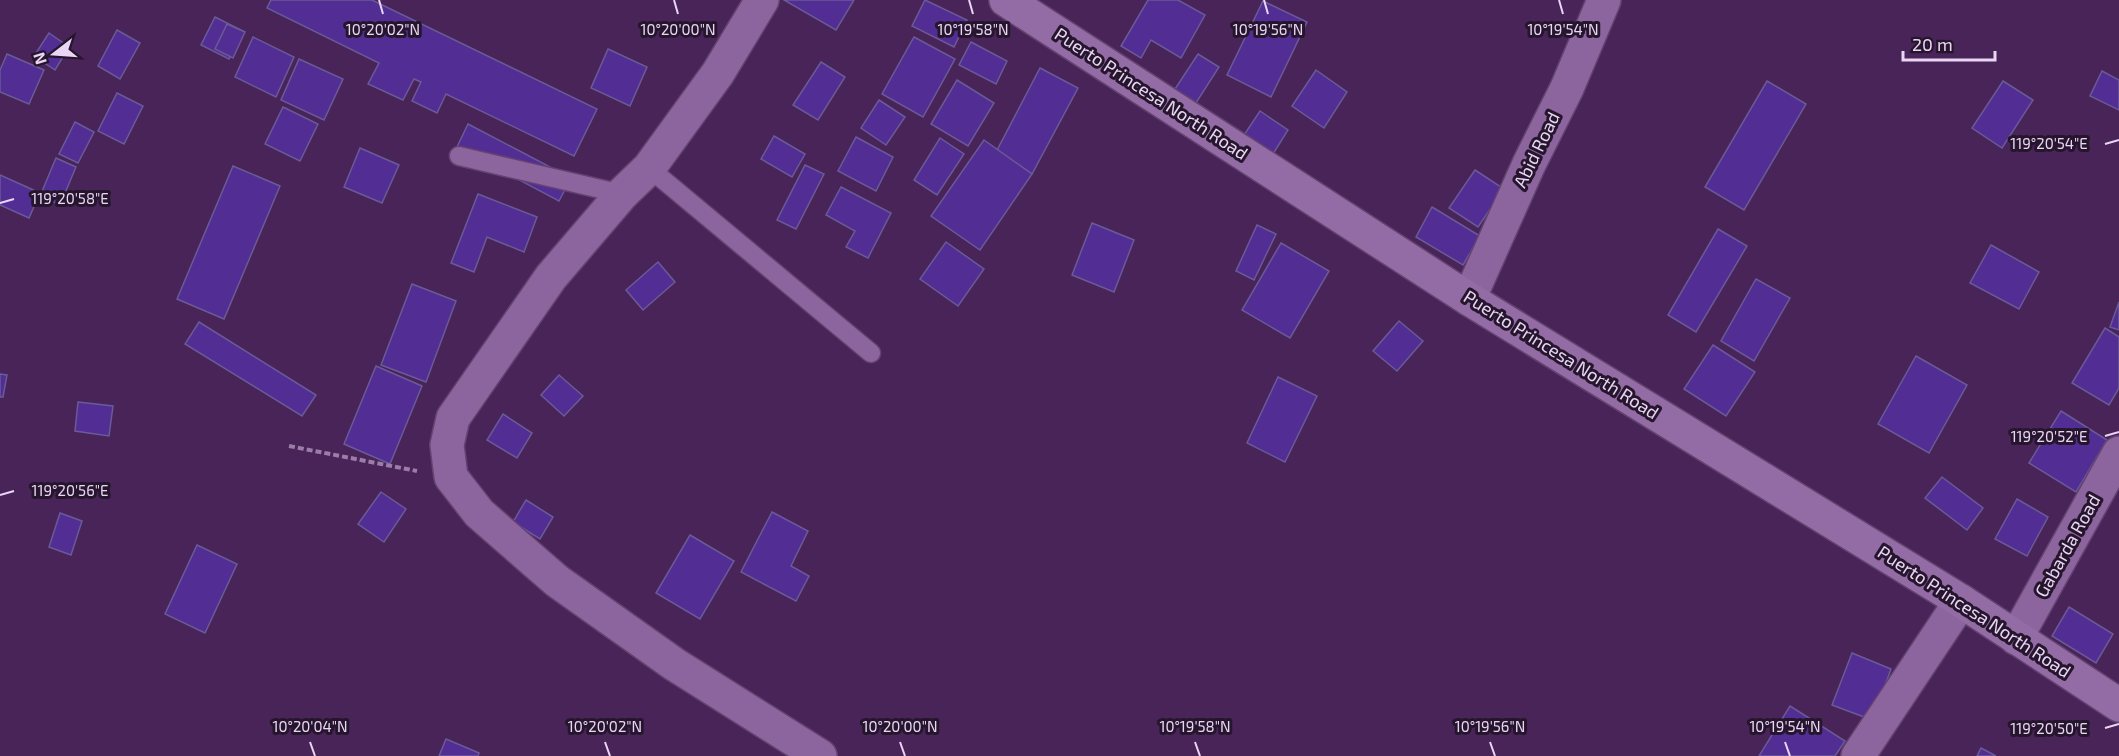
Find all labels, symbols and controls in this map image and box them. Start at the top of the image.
text: 10°20'02"N [346,20,420,38]
text: 10°20'00"N [640,20,716,38]
text: 10°19'58"N [937,20,1009,38]
text: 10°19'56"N [1233,20,1303,38]
text: 10°19'54"N [1527,20,1599,38]
street label: Puerto Princesa North Road [1051,22,1252,164]
north arrow [24,24,84,84]
scale bar [1903,24,1994,62]
text: 20 m [1912,33,1953,55]
text: N [28,50,50,67]
street label: Abid Road [1508,108,1564,191]
text: 119°20'54"E [2010,134,2088,152]
text: 119°20'58"E [31,189,109,207]
street label: Puerto Princesa North Road [1460,285,1663,423]
text: 119°20'52"E [2011,427,2087,445]
text: 119°20'56"E [32,481,108,499]
street label: Gabarda Road [2030,490,2104,601]
street label: Puerto Princesa North Road [1874,540,2075,682]
text: 10°20'04"N [272,717,348,735]
text: 10°20'02"N [568,717,642,735]
text: 10°20'00"N [862,717,938,735]
text: 10°19'58"N [1159,717,1231,735]
text: 10°19'56"N [1455,717,1525,735]
text: 10°19'54"N [1749,717,1821,735]
text: 119°20'50"E [2010,719,2088,737]

